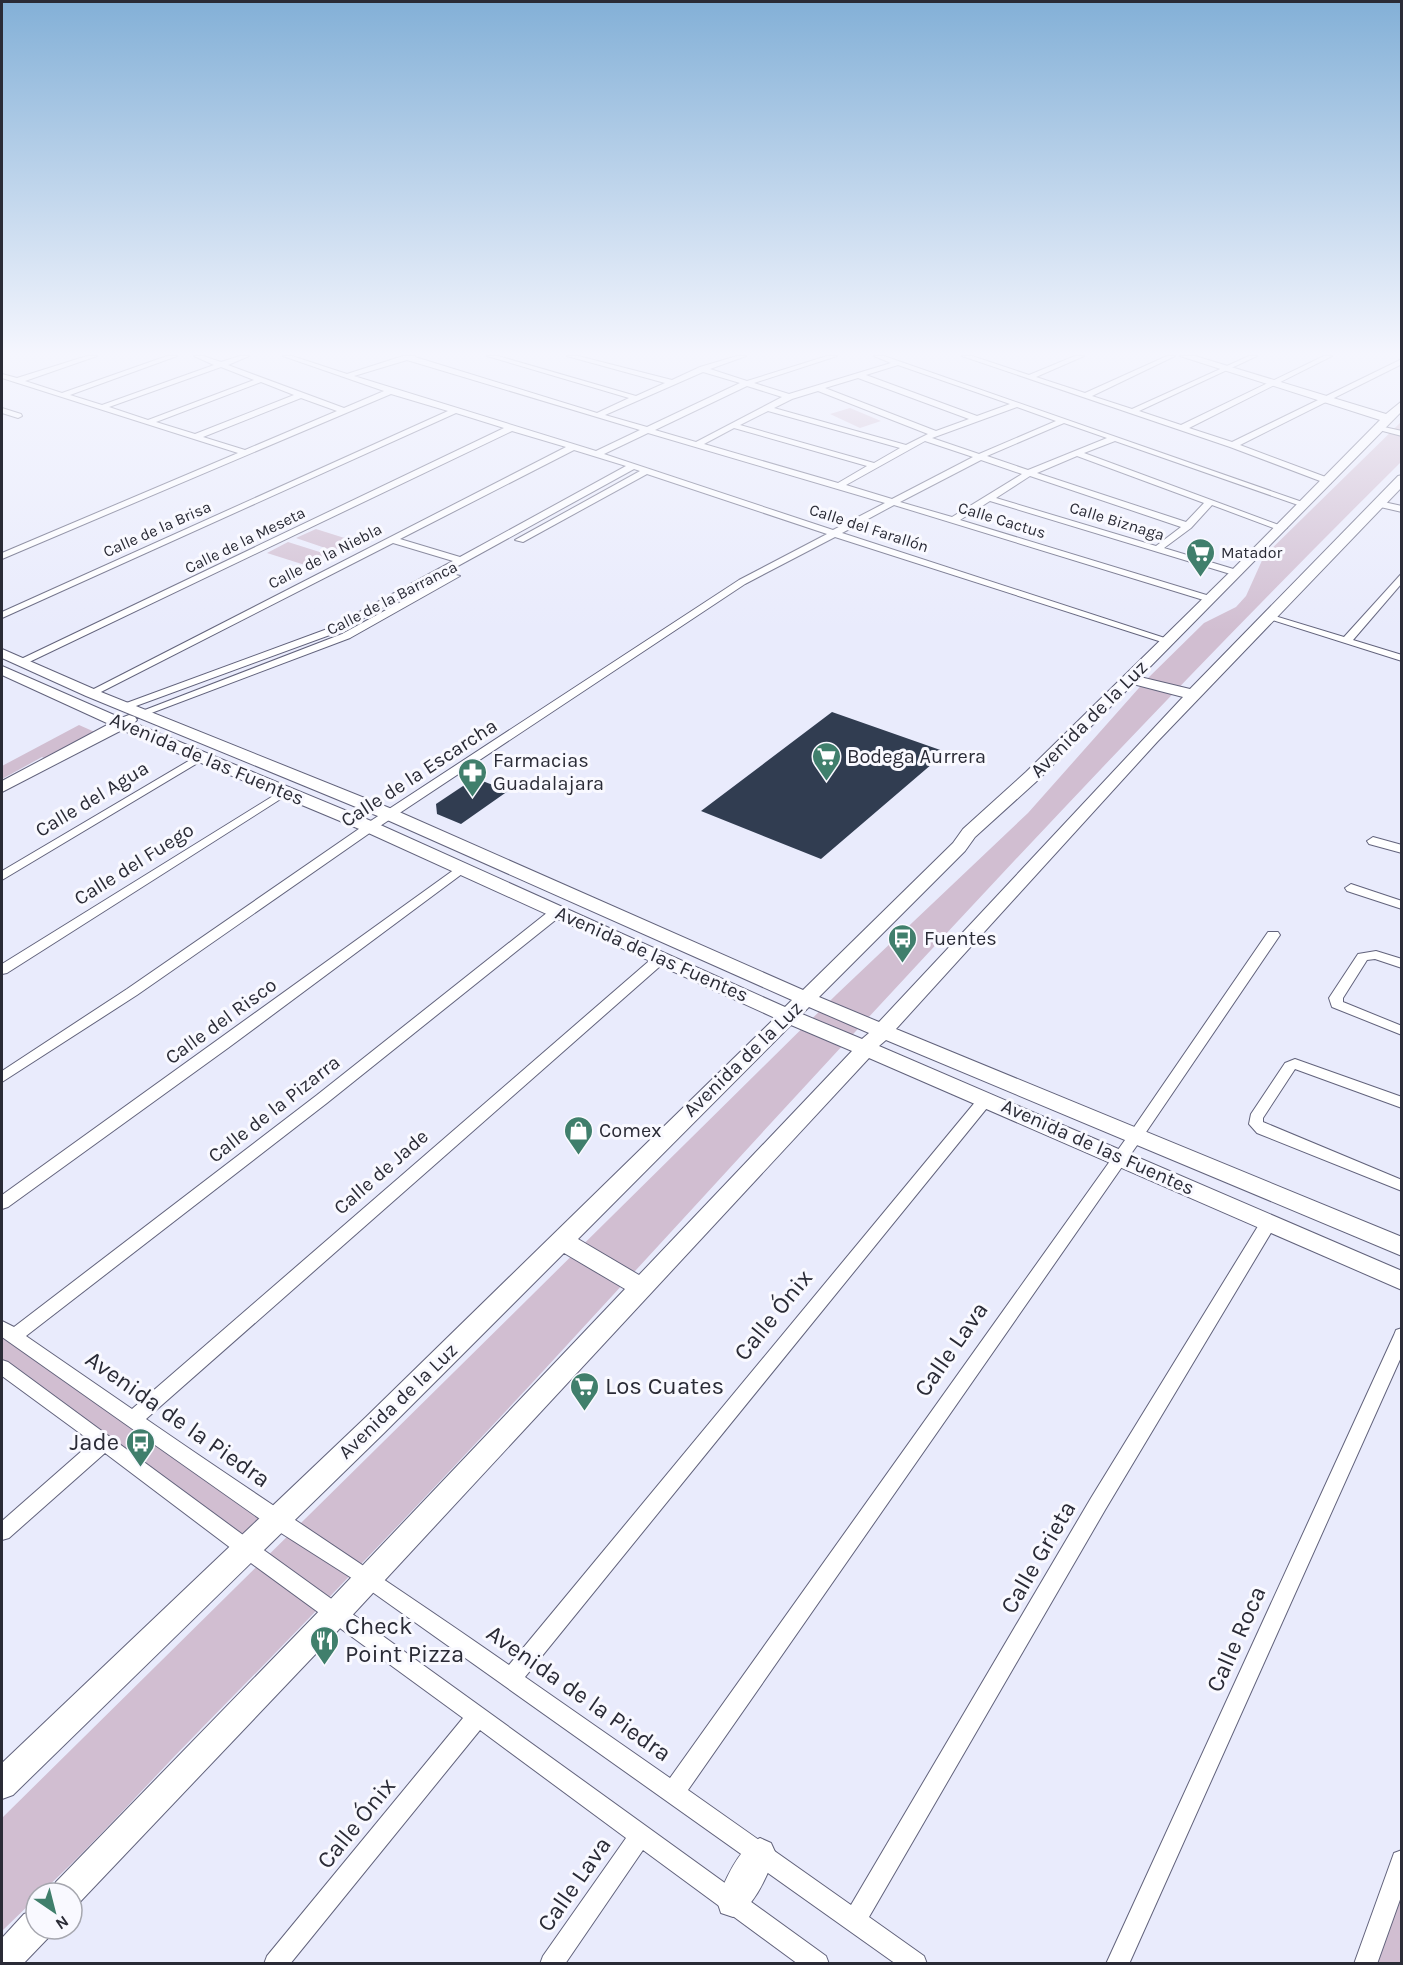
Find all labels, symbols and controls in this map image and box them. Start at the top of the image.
street label: Calle de la Brisa [100,497,214,561]
street label: Calle Cactus [956,498,1048,542]
street label: Calle Biznaga [1067,498,1167,544]
street label: Calle del Farallón [807,500,931,556]
street label: Calle de la Meseta [182,503,308,577]
street label: Calle de la Niebla [265,519,385,593]
supermarket icon: Matador [1184,536,1216,578]
place label: Matador [1221,543,1282,562]
street label: Calle de la Barranca [324,557,460,639]
street label: Avenida de la Luz [1026,656,1152,782]
street label: Avenida de las Fuentes [107,708,307,810]
street label: Calle de la Escarcha [337,714,501,832]
supermarket icon: Bodega Aurrera [810,740,842,782]
place label: Bodega Aurrera [847,745,986,768]
place label: Farmacias Guadalajara [493,749,604,795]
street label: Calle del Agua [31,756,153,842]
pharmacy icon: Farmacias Guadalajara [456,756,488,798]
street label: Calle del Fuego [70,818,198,910]
street label: Avenida de las Fuentes [552,901,752,1007]
bus stop icon: Fuentes [887,922,919,964]
place label: Fuentes [924,927,997,950]
street label: Calle del Risco [161,973,281,1069]
street label: Avenida de la Luz [679,996,807,1122]
street label: Calle de la Pizarra [204,1050,344,1168]
street label: Avenida de las Fuentes [998,1094,1198,1200]
shop icon: Comex [562,1114,594,1156]
place label: Comex [599,1119,661,1142]
street label: Calle de Jade [329,1125,433,1219]
street label: Calle Ónix [728,1264,818,1366]
street label: Calle Lava [908,1296,994,1402]
street label: Avenida de la Luz [334,1338,462,1464]
street label: Avenida de la Piedra [80,1345,276,1493]
supermarket icon: Los Cuates [568,1370,600,1412]
place label: Los Cuates [605,1372,724,1400]
bus stop icon: Jade [124,1426,156,1468]
place label: Jade [70,1428,119,1456]
street label: Calle Grieta [995,1496,1081,1618]
street label: Calle Roca [1200,1582,1272,1696]
place label: Check Point Pizza [345,1612,464,1668]
street label: Avenida de la Piedra [481,1619,677,1767]
restaurant icon: Check Point Pizza [308,1624,340,1666]
street label: Calle Ónix [311,1772,401,1874]
street label: Calle Lava [531,1831,617,1937]
north arrow [24,1881,84,1941]
text: N [52,1912,72,1934]

